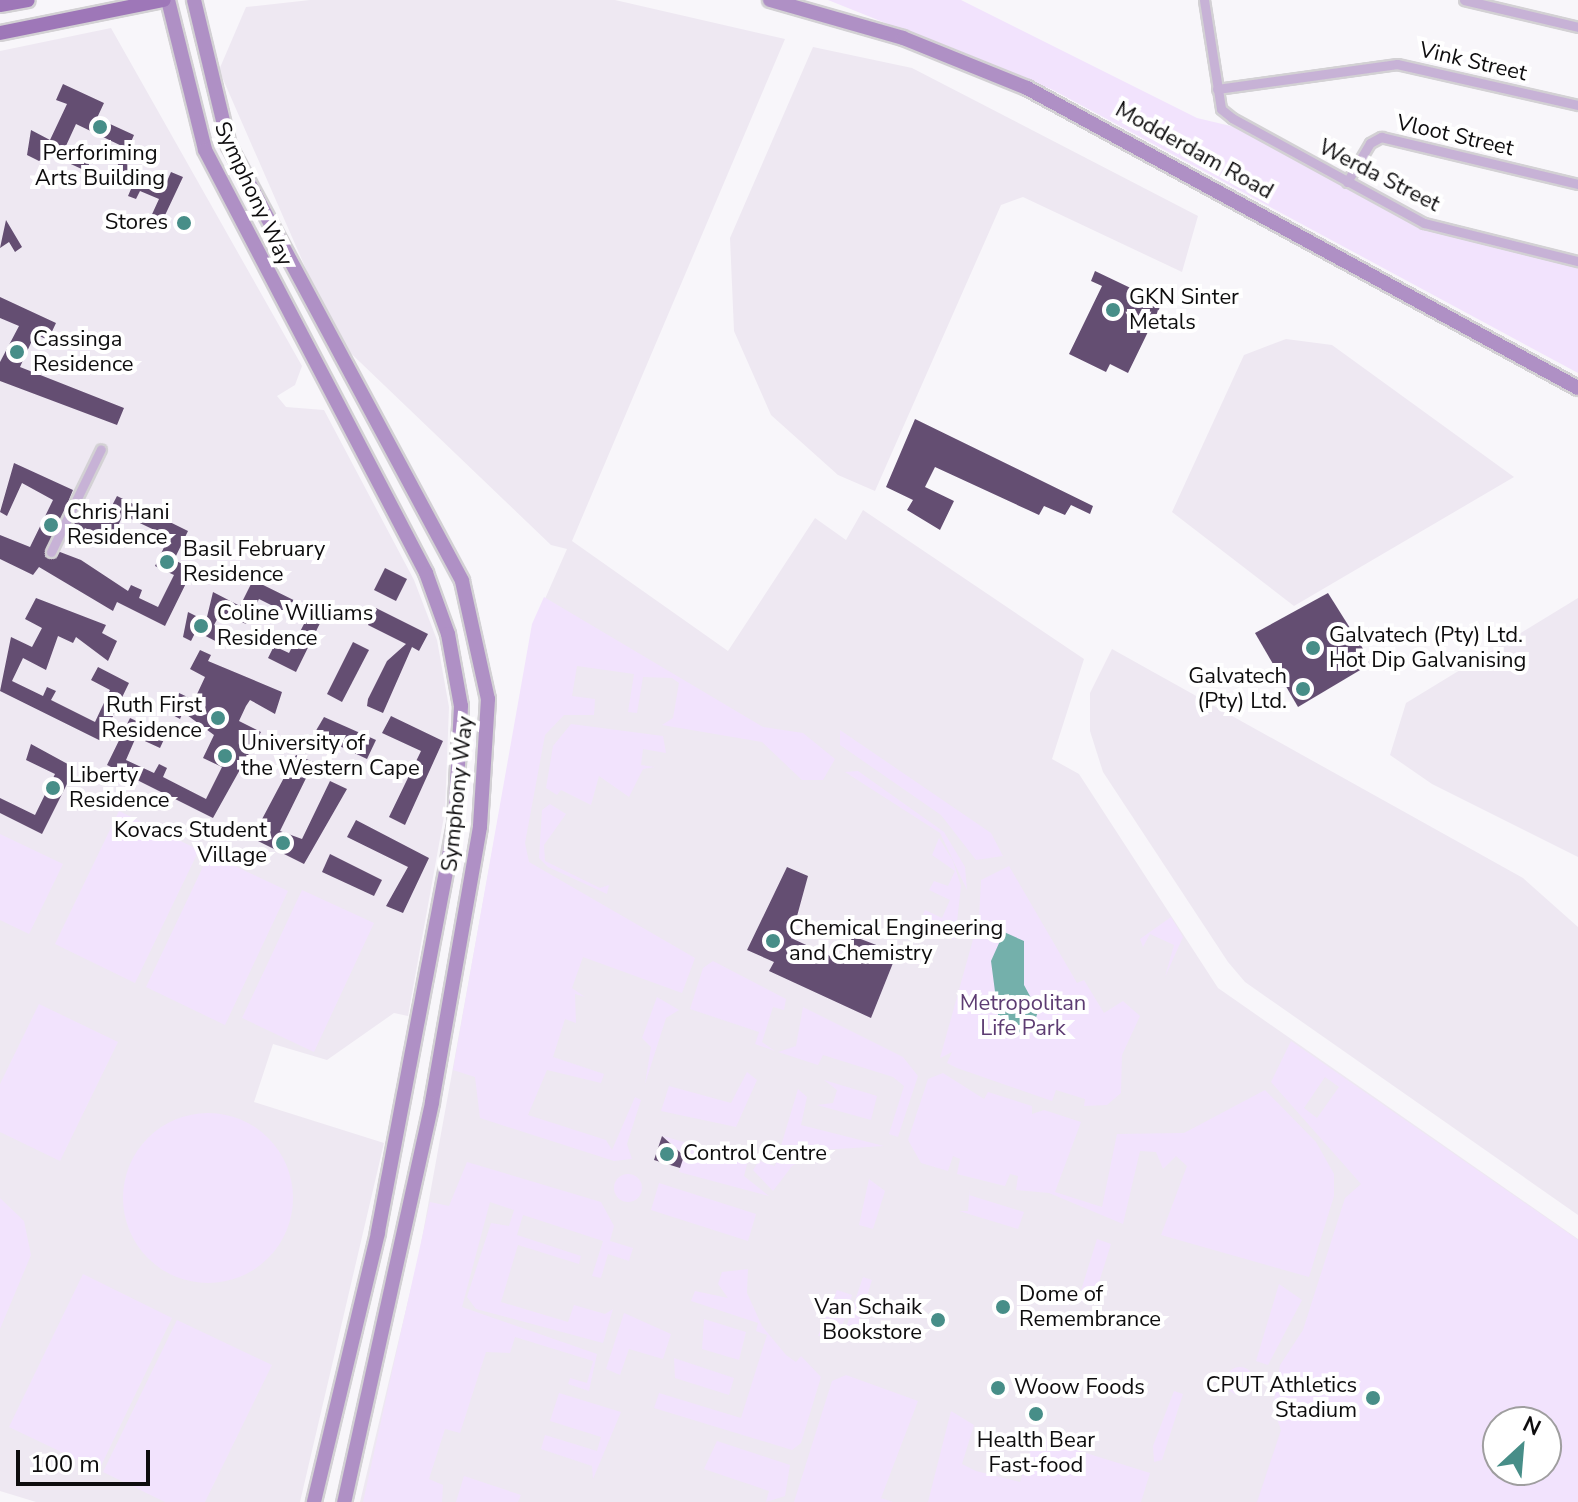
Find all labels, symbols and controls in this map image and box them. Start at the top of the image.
street label: Vink Street [1417,37,1529,87]
street label: Modderdam Road [1111,97,1277,205]
street label: Vloot Street [1394,110,1516,162]
marker: Perforiming Arts Building [91,118,109,136]
street label: Symphony Way [208,118,298,270]
street label: Werda Street [1314,134,1444,218]
place label: Perforiming Arts Building [35,140,165,192]
place label: Stores [105,210,168,236]
marker: Stores [175,214,193,232]
place label: GKN Sinter Metals [1129,284,1239,336]
marker: GKN Sinter Metals [1104,301,1122,319]
place label: Cassinga Residence [33,326,134,378]
marker: Cassinga Residence [8,343,26,361]
place label: Chris Hani Residence [67,499,170,550]
marker: Chris Hani Residence [42,516,60,534]
place label: Basil February Residence [183,536,325,588]
marker: Basil February Residence [158,553,176,571]
place label: Coline Williams Residence [217,600,373,652]
marker: Coline Williams Residence [192,617,210,635]
place label: Galvatech (Pty) Ltd. Hot Dip Galvanising [1329,622,1526,674]
marker: Galvatech (Pty) Ltd. Hot Dip Galvanising [1304,639,1322,657]
place label: Galvatech (Pty) Ltd. [1188,663,1287,714]
marker: Galvatech (Pty) Ltd. [1294,680,1312,698]
place label: Ruth First Residence [101,692,202,744]
marker: Ruth First Residence [209,709,227,727]
street label: Symphony Way [437,715,479,873]
place label: University of the Western Cape [241,730,420,782]
marker: University of the Western Cape [216,747,234,765]
place label: Liberty Residence [69,762,170,814]
marker: Liberty Residence [44,779,62,797]
place label: Kovacs Student Village [114,817,267,868]
marker: Kovacs Student Village [274,834,292,852]
place label: Chemical Engineering and Chemistry [789,915,1003,966]
marker: Chemical Engineering and Chemistry [764,932,782,950]
park label: Metropolitan Life Park [960,990,1086,1042]
place label: Control Centre [683,1141,827,1167]
marker: Control Centre [658,1145,676,1163]
place label: Dome of Remembrance [1019,1281,1161,1332]
place label: Van Schaik Bookstore [814,1294,922,1346]
marker: Dome of Remembrance [994,1298,1012,1316]
marker: Van Schaik Bookstore [929,1311,947,1329]
place label: CPUT Athletics Stadium [1206,1372,1357,1424]
place label: Woow Foods [1014,1375,1145,1401]
marker: Woow Foods [989,1379,1007,1397]
marker: CPUT Athletics Stadium [1364,1389,1382,1407]
marker: Health Bear Fast-food [1027,1405,1045,1423]
north arrow [1482,1406,1562,1486]
text: N [1518,1409,1546,1443]
place label: Health Bear Fast-food [977,1427,1095,1478]
scale bar [20,1434,154,1484]
text: 100 m [30,1448,100,1480]

